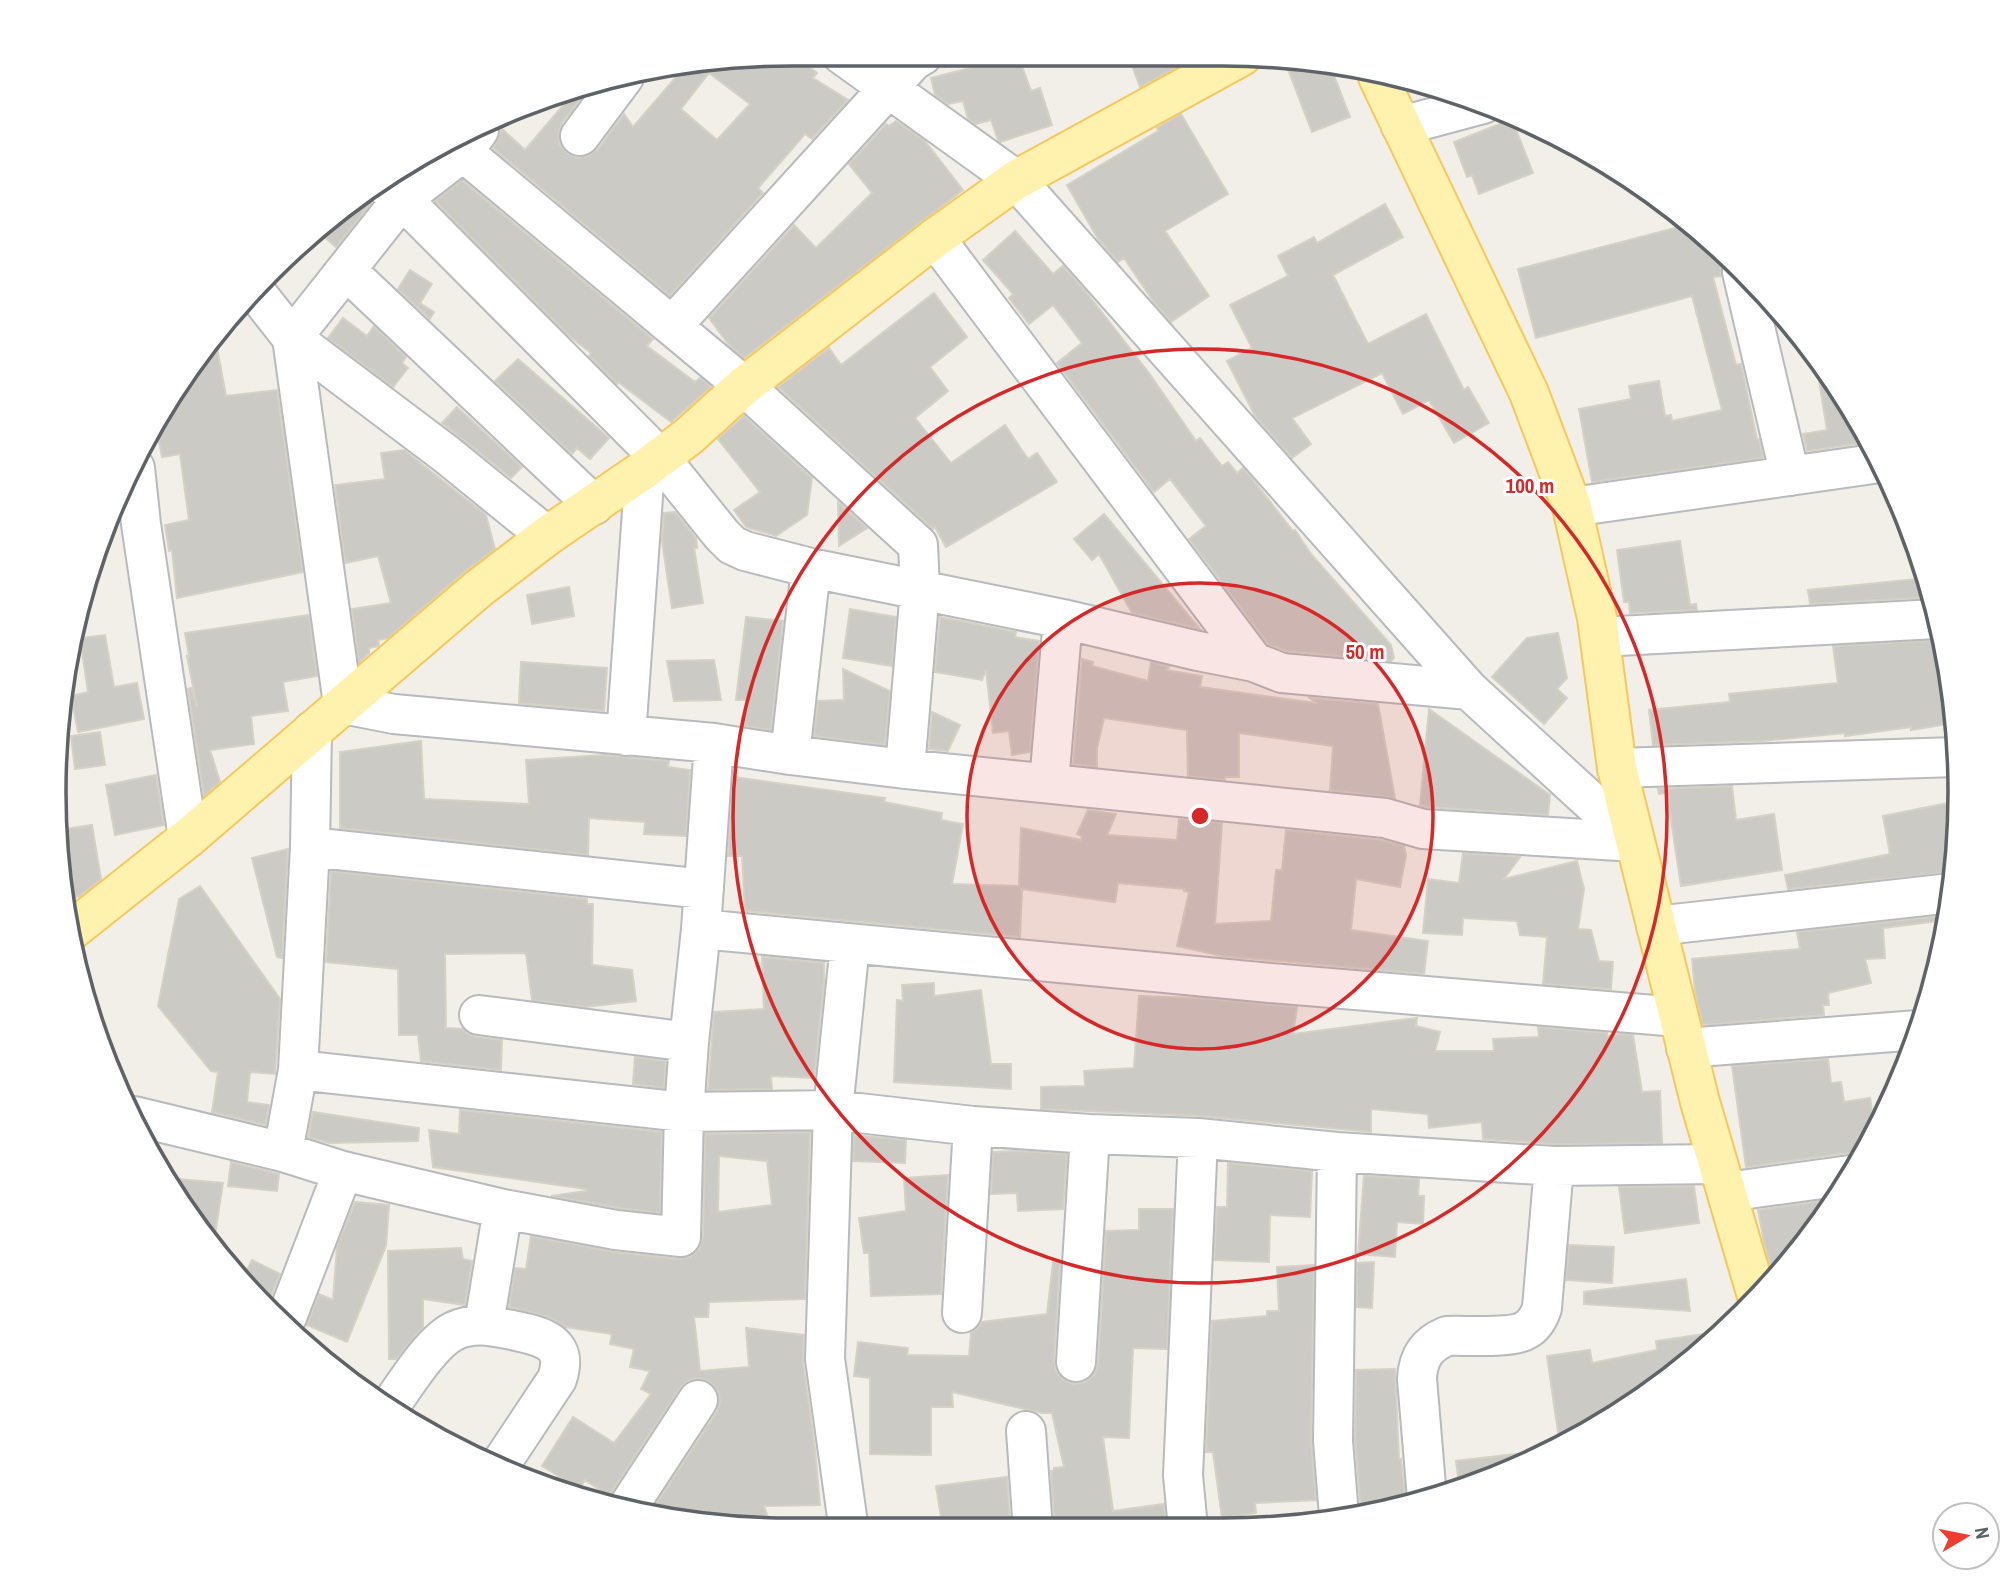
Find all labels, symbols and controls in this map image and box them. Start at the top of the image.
text: 100 m [1506,471,1554,500]
text: 50 m [1345,637,1385,666]
centre of rings [1188,804,1212,828]
north arrow [1931,1501,2001,1571]
text: N [1969,1525,1997,1541]

